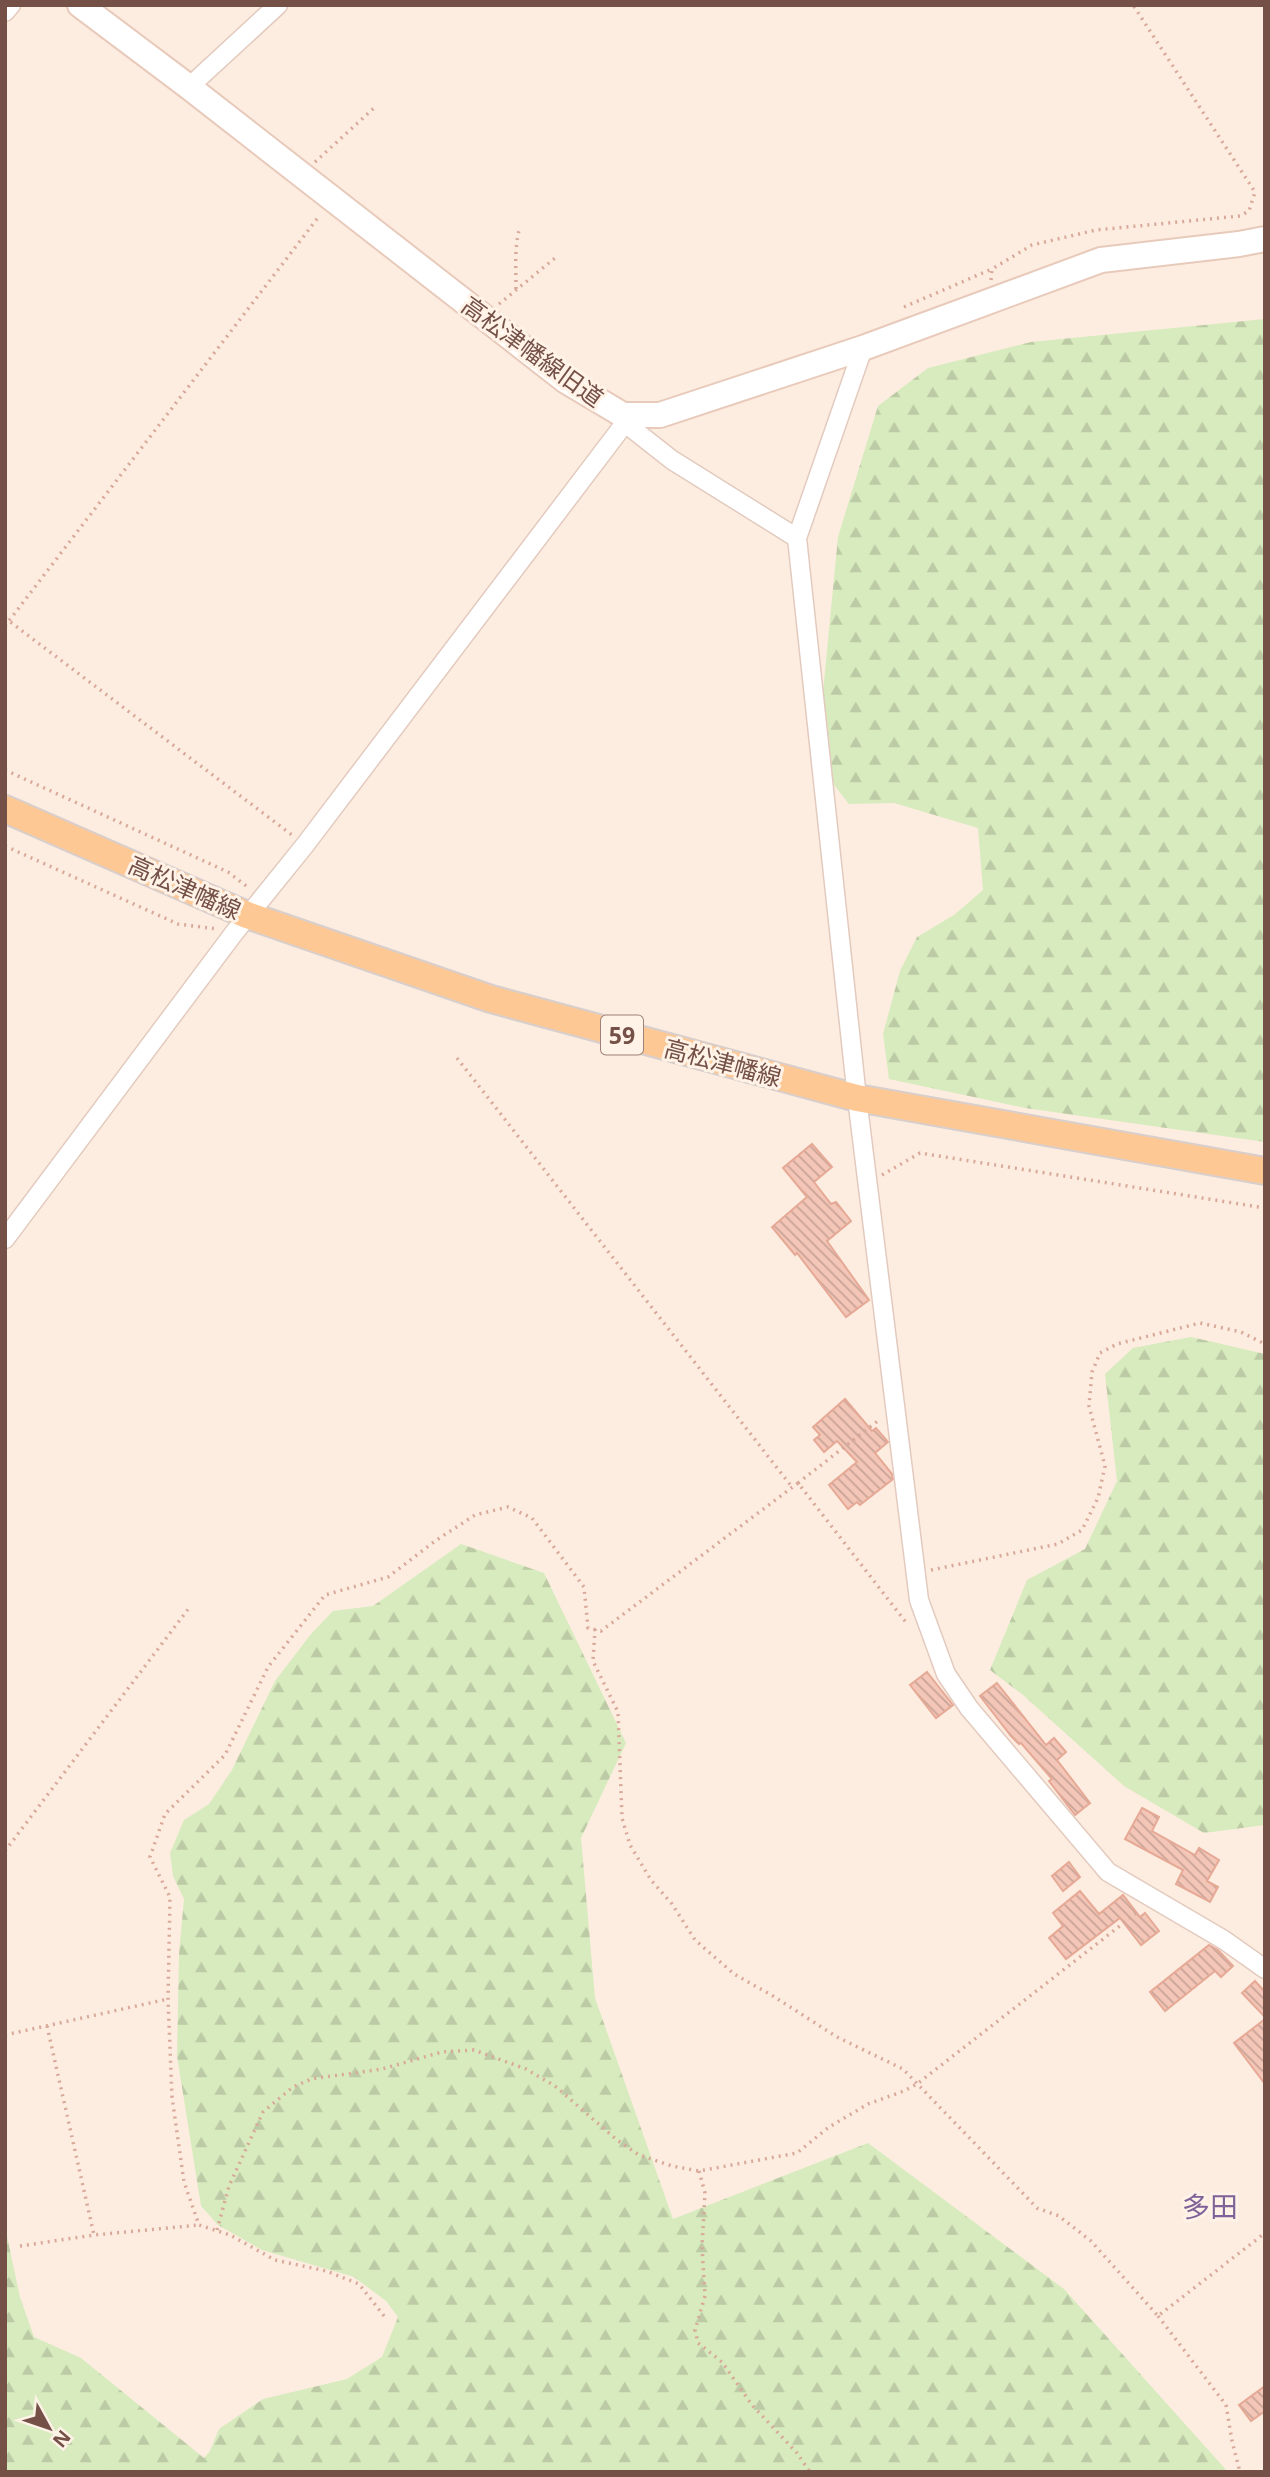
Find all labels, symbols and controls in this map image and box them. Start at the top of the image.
street label: 高松津幡線旧道 [455,288,611,414]
street label: 高松津幡線 [123,848,247,926]
road number: 59 [601,1016,643,1054]
street label: 高松津幡線 [661,1031,785,1093]
district label: 多田 [1182,2187,1238,2225]
north arrow [14,2393,84,2463]
text: N [47,2425,77,2453]

